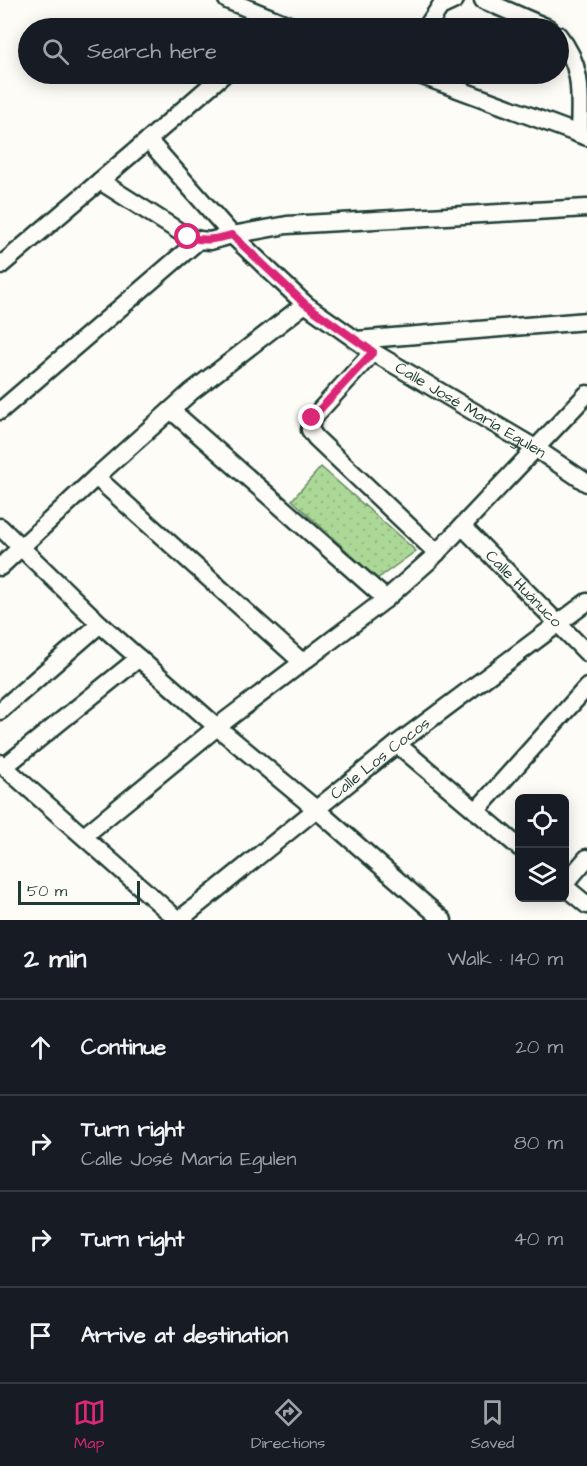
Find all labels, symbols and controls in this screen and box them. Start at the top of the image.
search box [18,18,569,84]
icon: search [39,35,72,68]
text: Search here [87,36,217,67]
route start [174,223,200,249]
street label: Calle José María Egulen [391,356,551,463]
route end [298,404,324,430]
street label: Calle Huánuco [481,545,567,632]
street label: Calle Los Cocos [326,712,435,805]
map controls [515,794,569,902]
button: locate [515,794,569,848]
button: layers [515,848,569,902]
scale bar [18,878,140,906]
text: 50 m [27,880,67,902]
text: 2 min [24,941,86,977]
text: Walk · 140 m [447,945,563,973]
icon: ahead [24,1031,57,1064]
text: Continue [81,1032,166,1063]
text: 20 m [515,1033,563,1061]
text: Turn right [81,1114,184,1145]
icon: right [24,1127,57,1160]
text: 80 m [514,1129,563,1157]
text: Calle José María Egulen [81,1145,296,1173]
icon: right [24,1223,57,1256]
text: Turn right [81,1224,184,1255]
text: 40 m [513,1225,563,1253]
icon: arrive [24,1319,57,1352]
text: Arrive at destination [81,1320,288,1351]
tab: Map [73,1396,106,1454]
tab: Directions [251,1396,325,1454]
tab: Saved [471,1396,514,1454]

